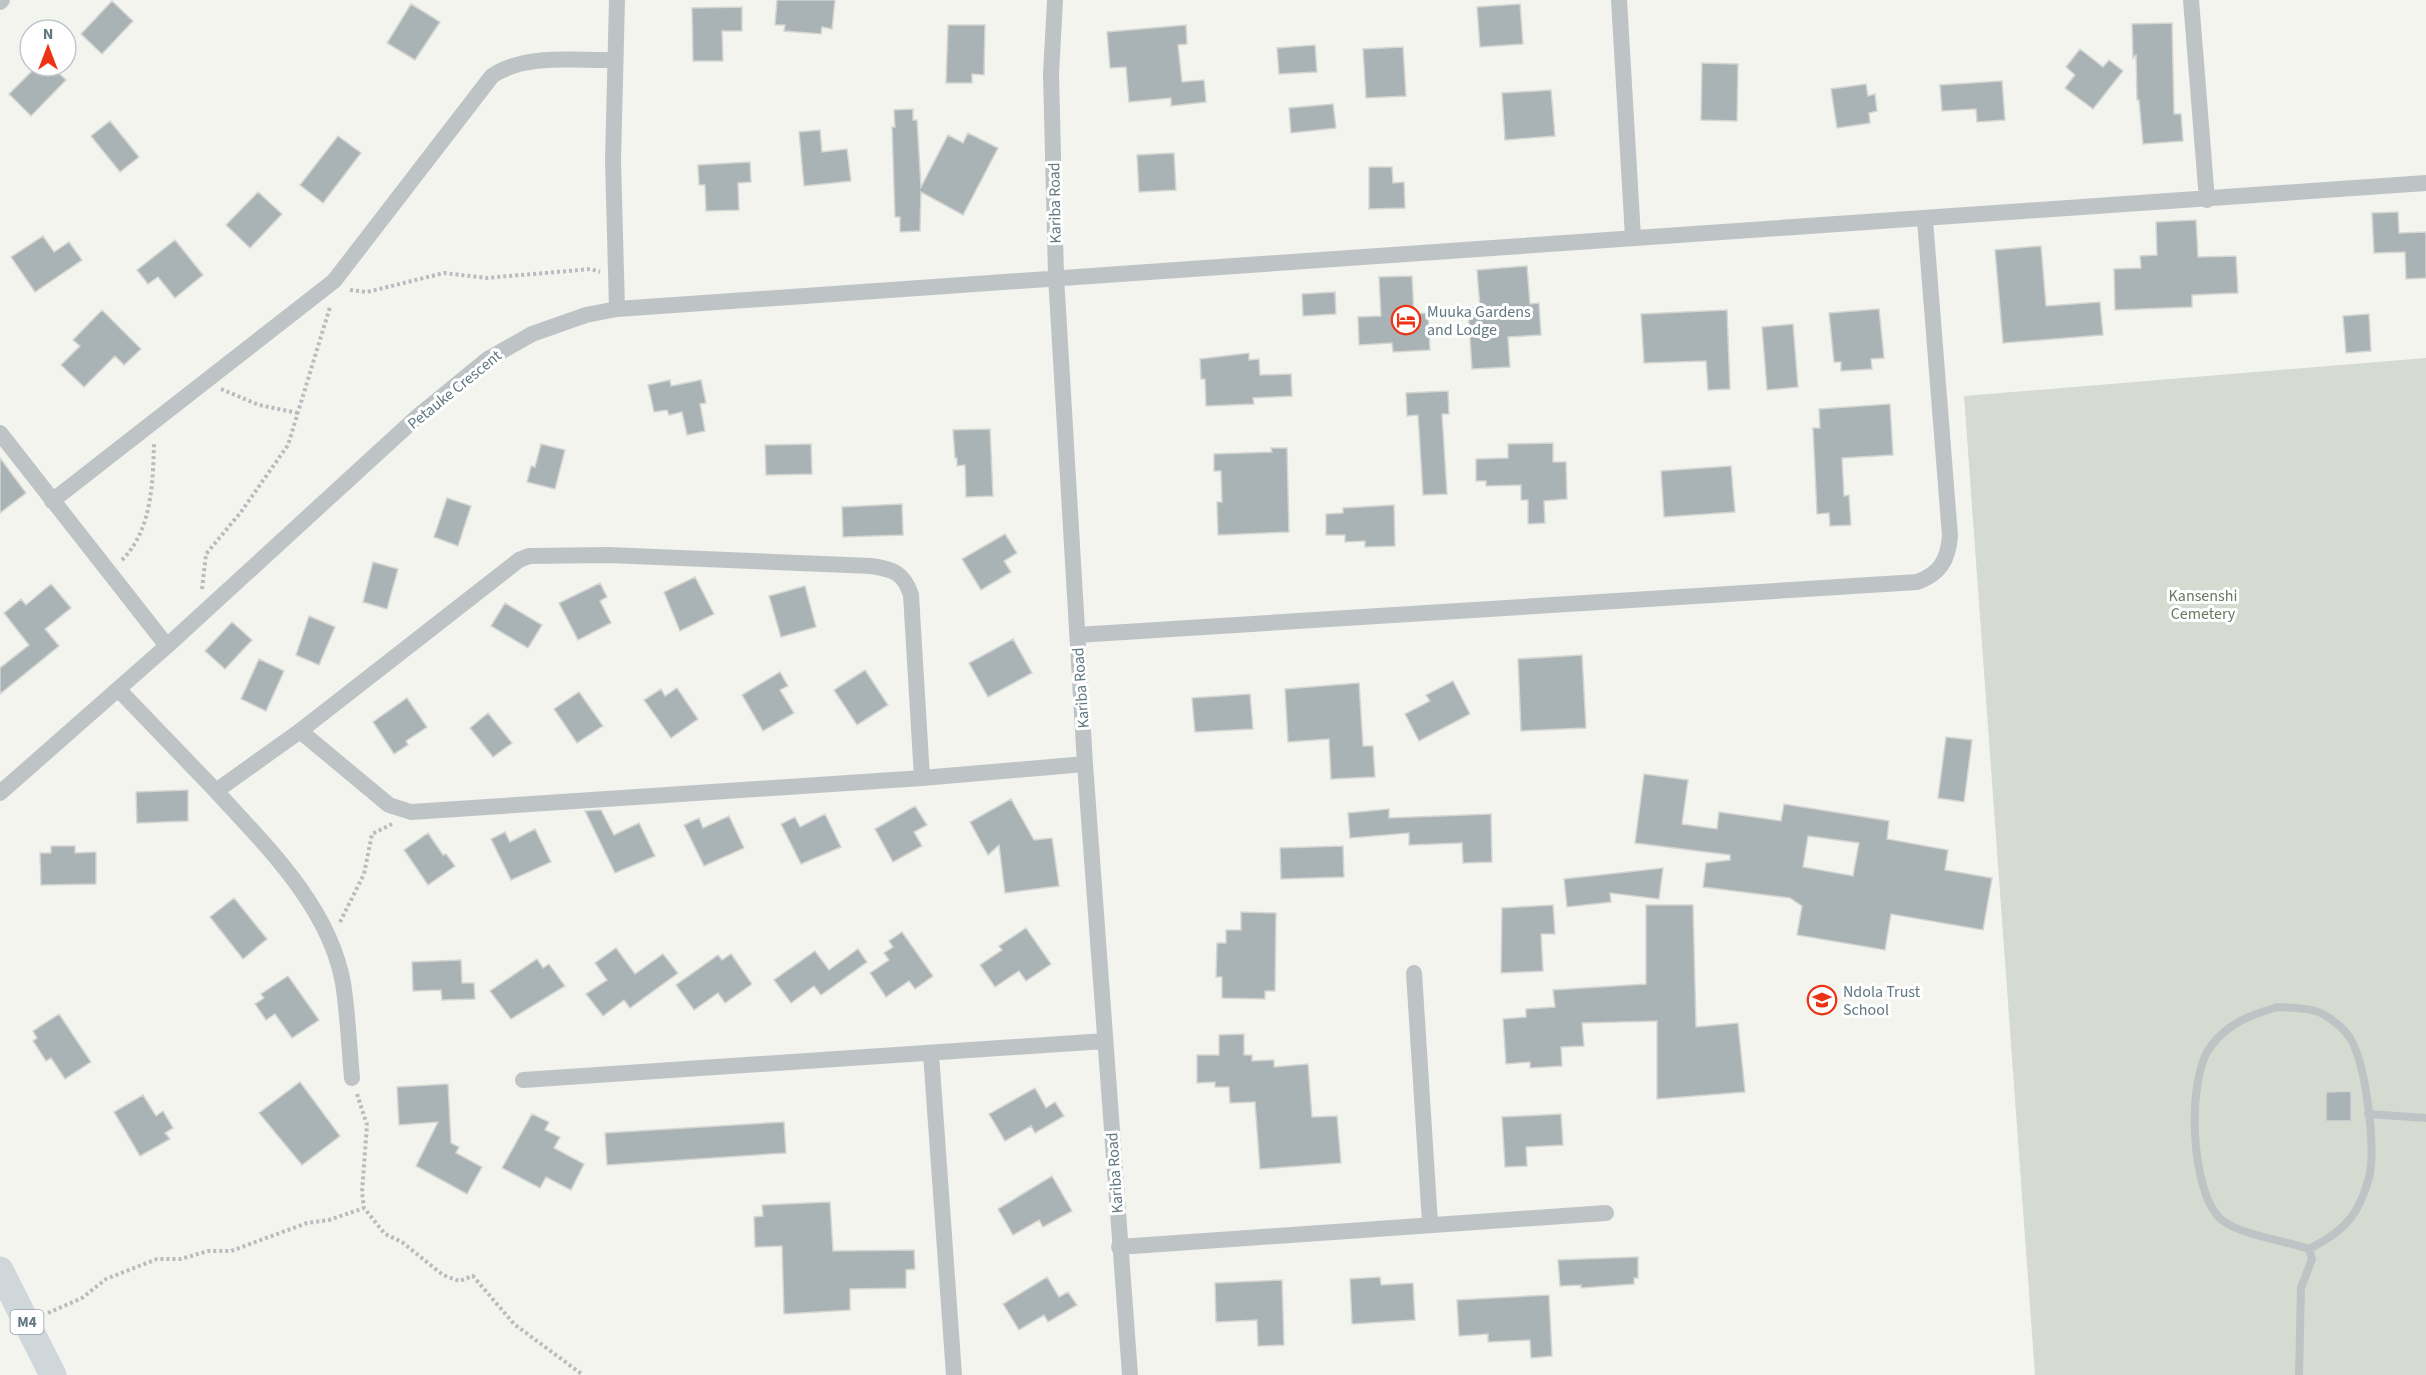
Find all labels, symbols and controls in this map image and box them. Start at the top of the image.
north arrow [18,18,78,78]
text: N [43,23,53,45]
street label: Kariba Road [1043,162,1067,244]
place label: Muuka Gardens and Lodge [1427,301,1531,341]
hotel icon: Muuka Gardens and Lodge [1390,304,1422,336]
street label: Petauke Crescent [403,345,507,435]
park label: Kansenshi Cemetery [2169,585,2237,625]
street label: Kariba Road [1067,647,1095,729]
place label: Ndola Trust School [1843,981,1921,1021]
school or university icon: Ndola Trust School [1806,984,1838,1016]
street label: Kariba Road [1101,1132,1129,1214]
road number: M4 [10,1310,44,1334]

